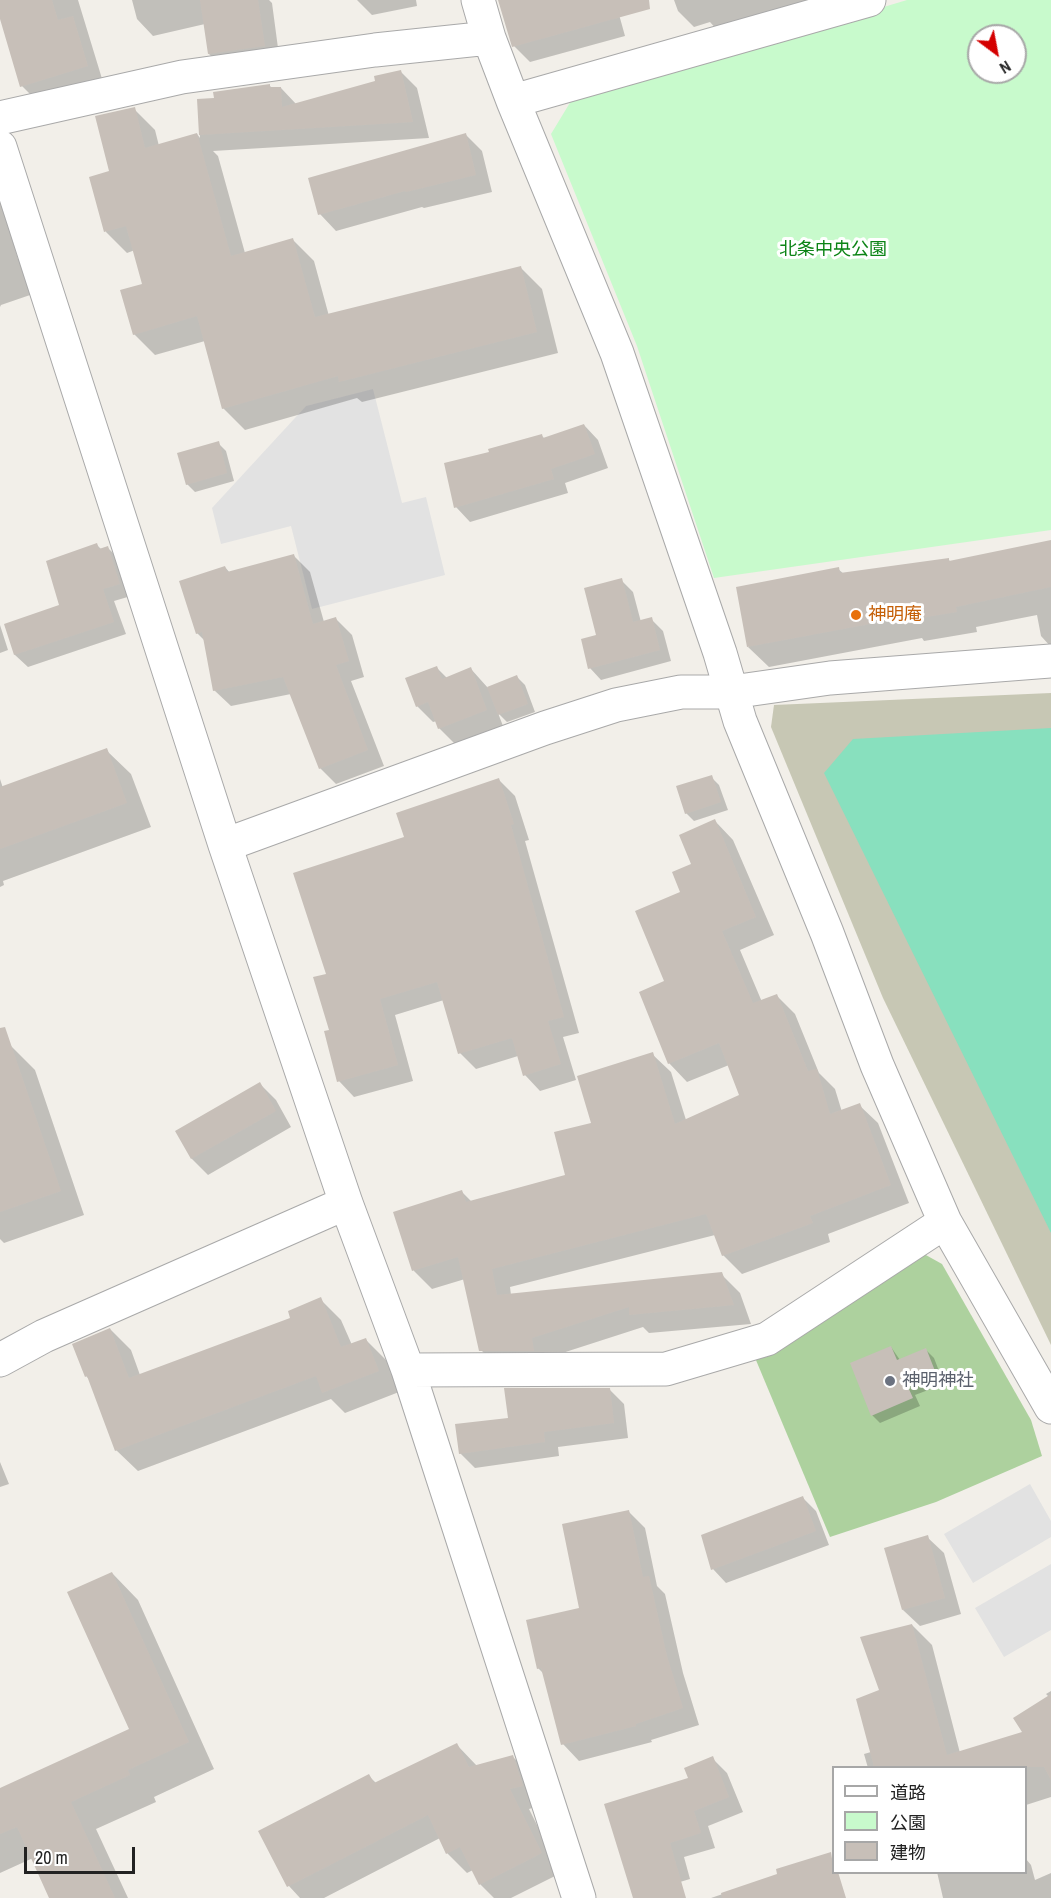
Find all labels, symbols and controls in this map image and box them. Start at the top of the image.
north arrow [967,24,1027,84]
text: N [996,56,1015,79]
park label: 北条中央公園 [779,239,887,261]
place label: 神明庵 [868,604,922,626]
marker: 神明庵 [849,608,863,622]
place label: 神明神社 [902,1370,974,1392]
marker: 神明神社 [883,1374,897,1388]
legend [832,1766,1027,1874]
text: 道路 [890,1780,926,1805]
text: 公園 [890,1810,926,1835]
scale bar [27,1835,138,1873]
text: 建物 [890,1840,926,1865]
text: 20 m [35,1845,68,1870]

